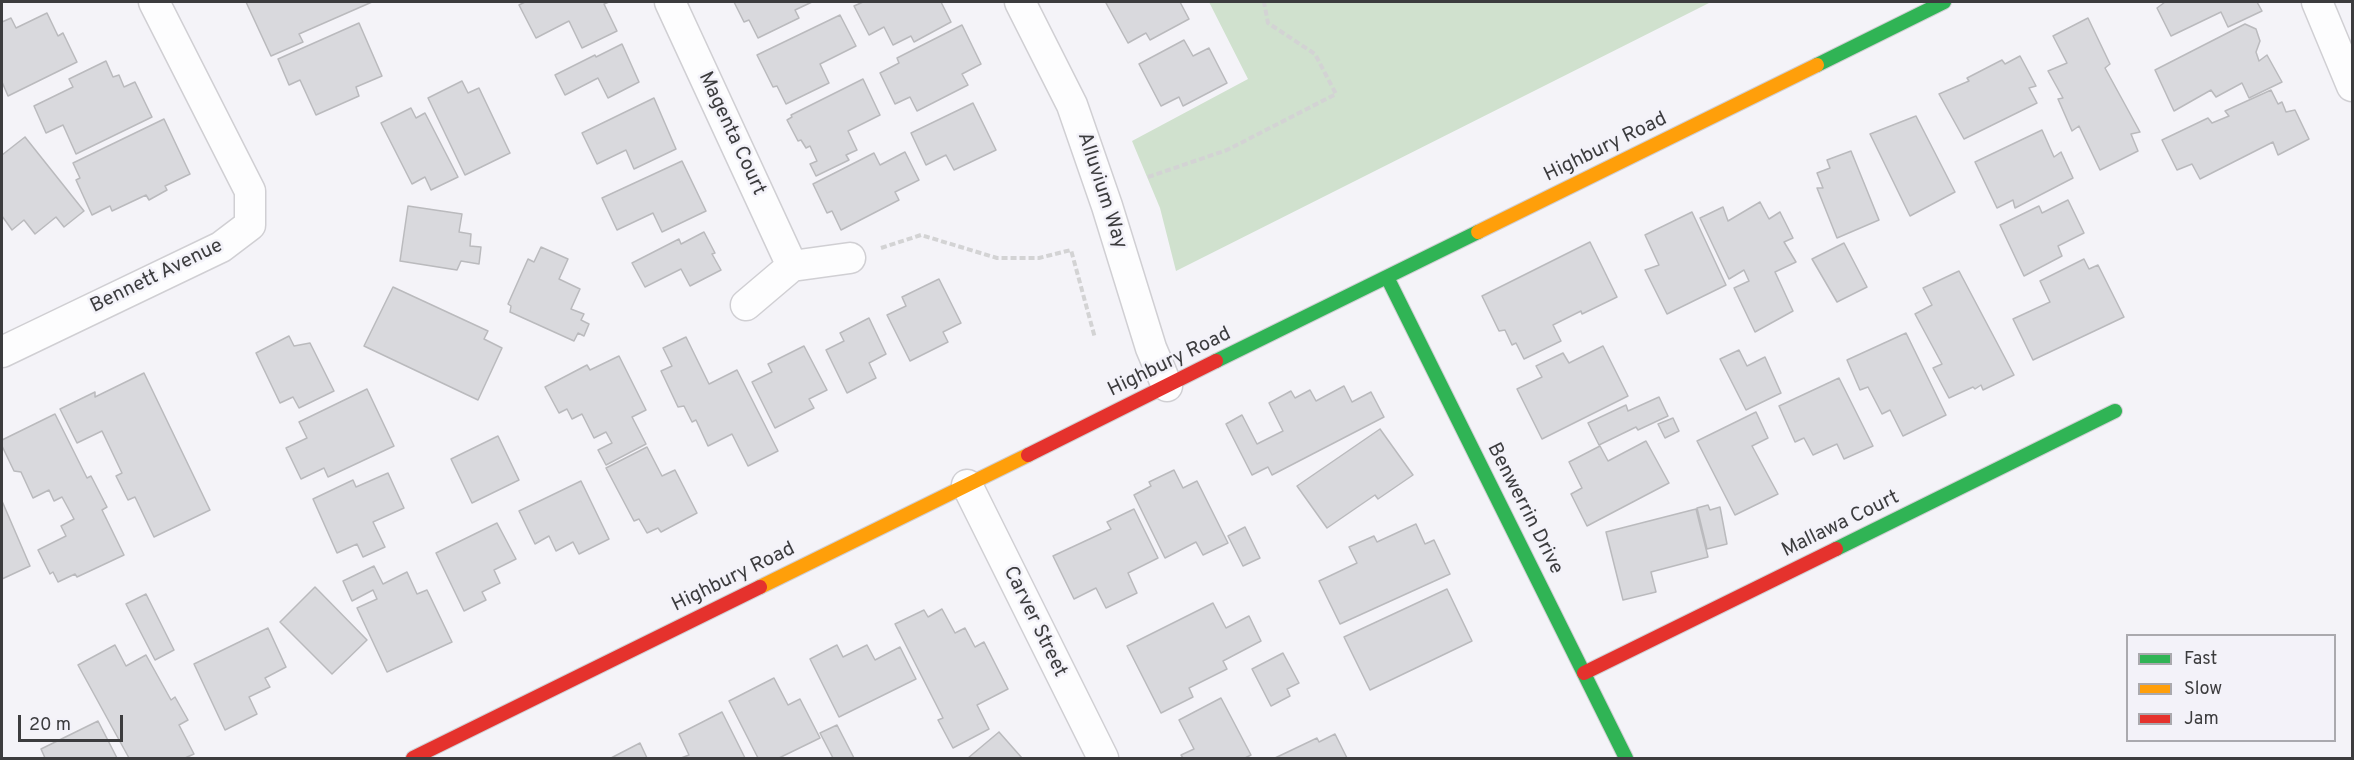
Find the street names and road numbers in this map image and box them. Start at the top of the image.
street label: Magenta Court [692,69,770,199]
street label: Highbury Road [1541,108,1671,188]
street label: Alluvium Way [1071,130,1131,252]
street label: Bennett Avenue [87,235,227,319]
street label: Highbury Road [1105,323,1235,403]
street label: Benwerrin Drive [1481,439,1567,579]
street label: Mallawa Court [1779,486,1903,564]
street label: Highbury Road [669,538,799,618]
street label: Carver Street [997,563,1071,681]

